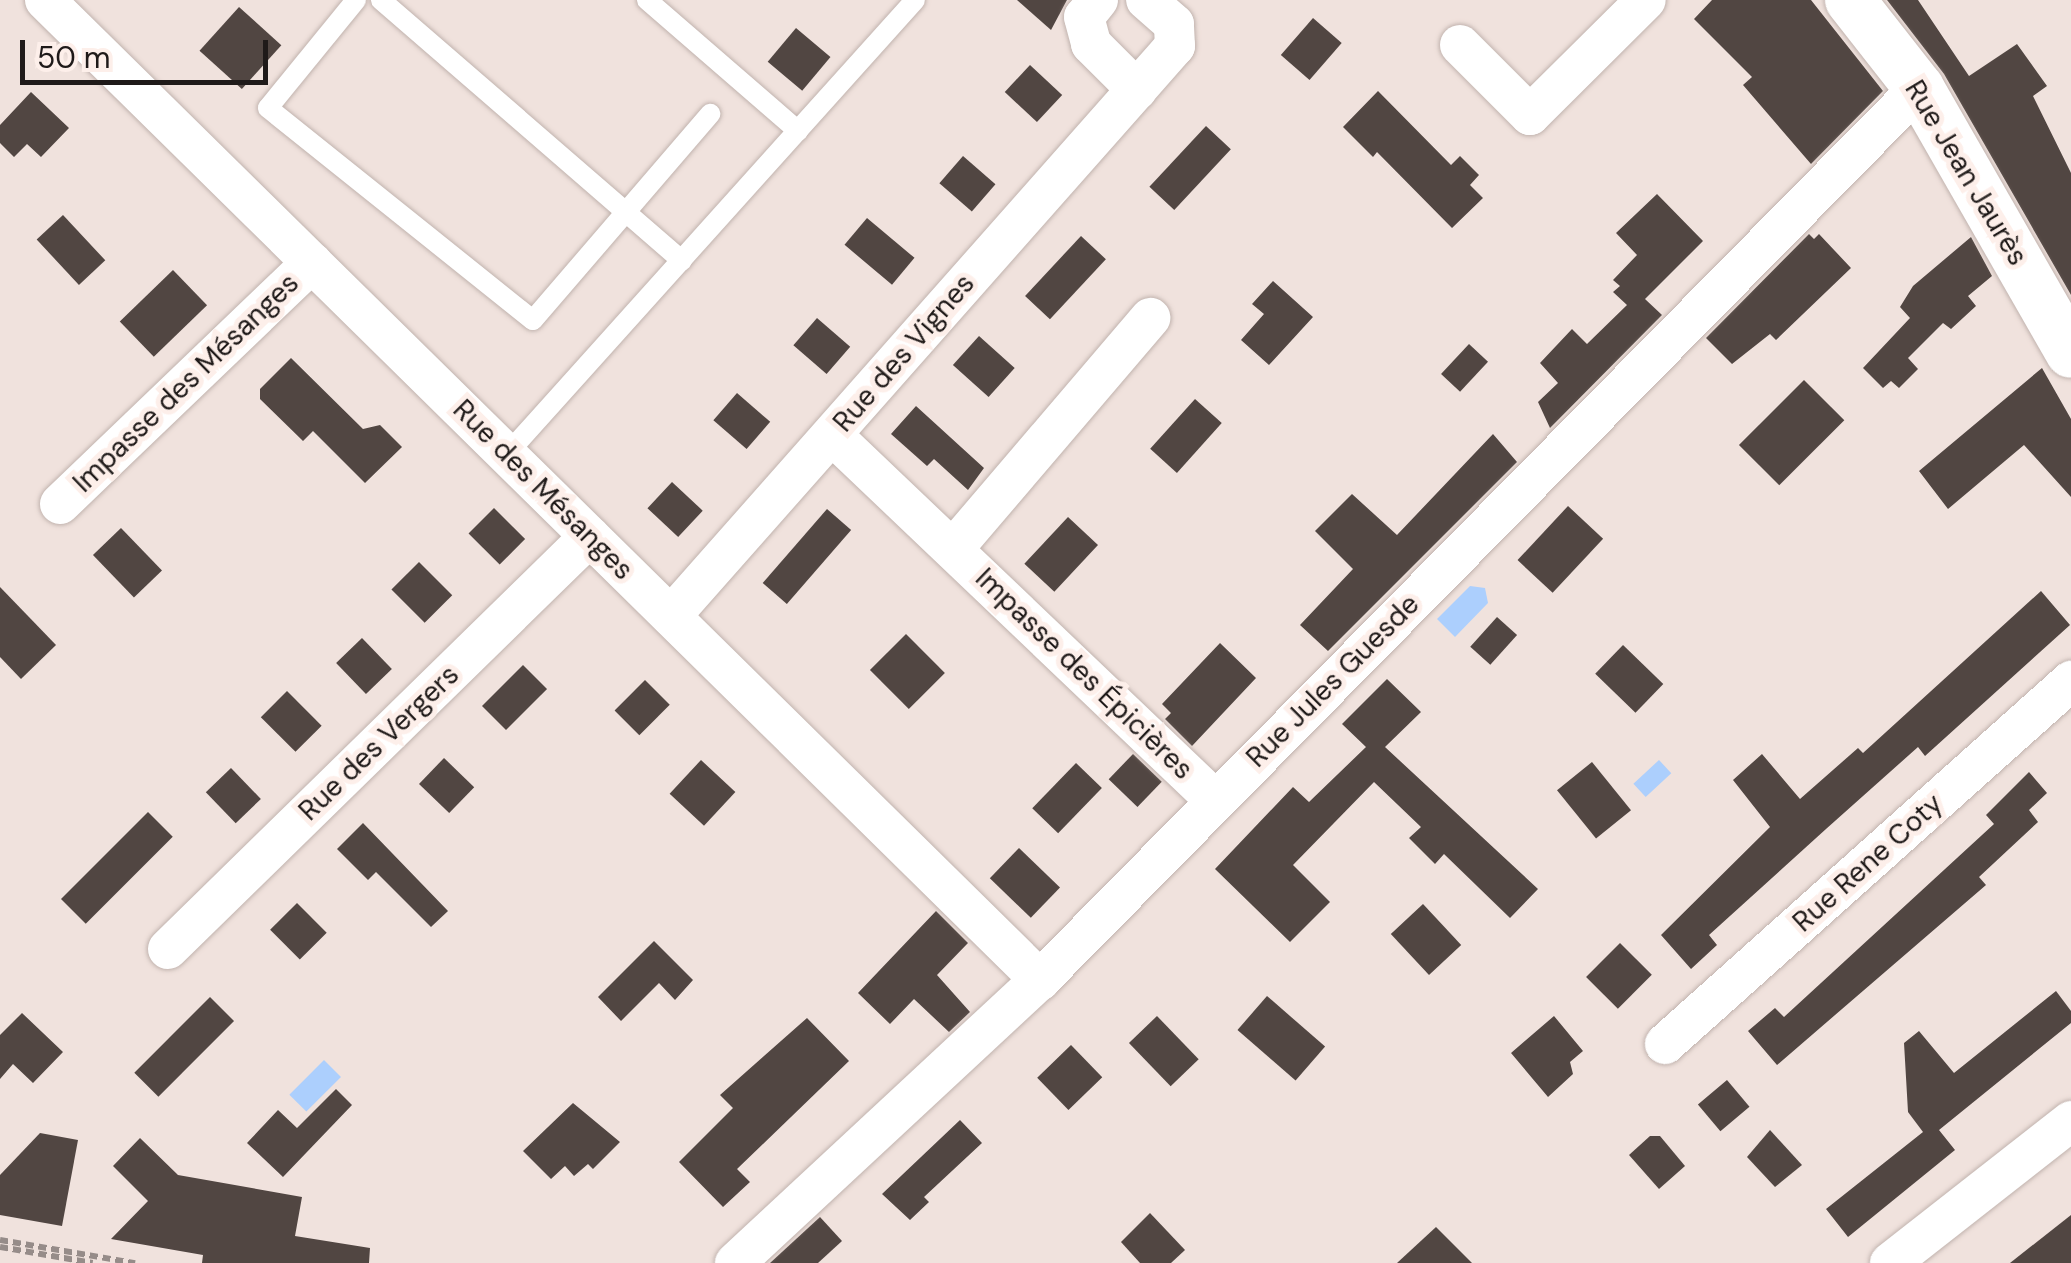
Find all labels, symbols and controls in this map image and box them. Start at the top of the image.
scale bar [25,20,272,82]
text: 50 m [37,38,111,77]
street label: Rue Jean Jaurès [1898,74,2034,272]
street label: Impasse des Mésanges [66,267,306,499]
street label: Rue des Vignes [826,267,982,439]
street label: Rue des Mésanges [446,393,640,587]
street label: Impasse des Épicières [968,561,1200,787]
street label: Rue Jules Guesde [1240,588,1426,774]
street label: Rue des Vergers [292,658,466,828]
street label: Rue Rene Coty [1786,787,1950,939]

